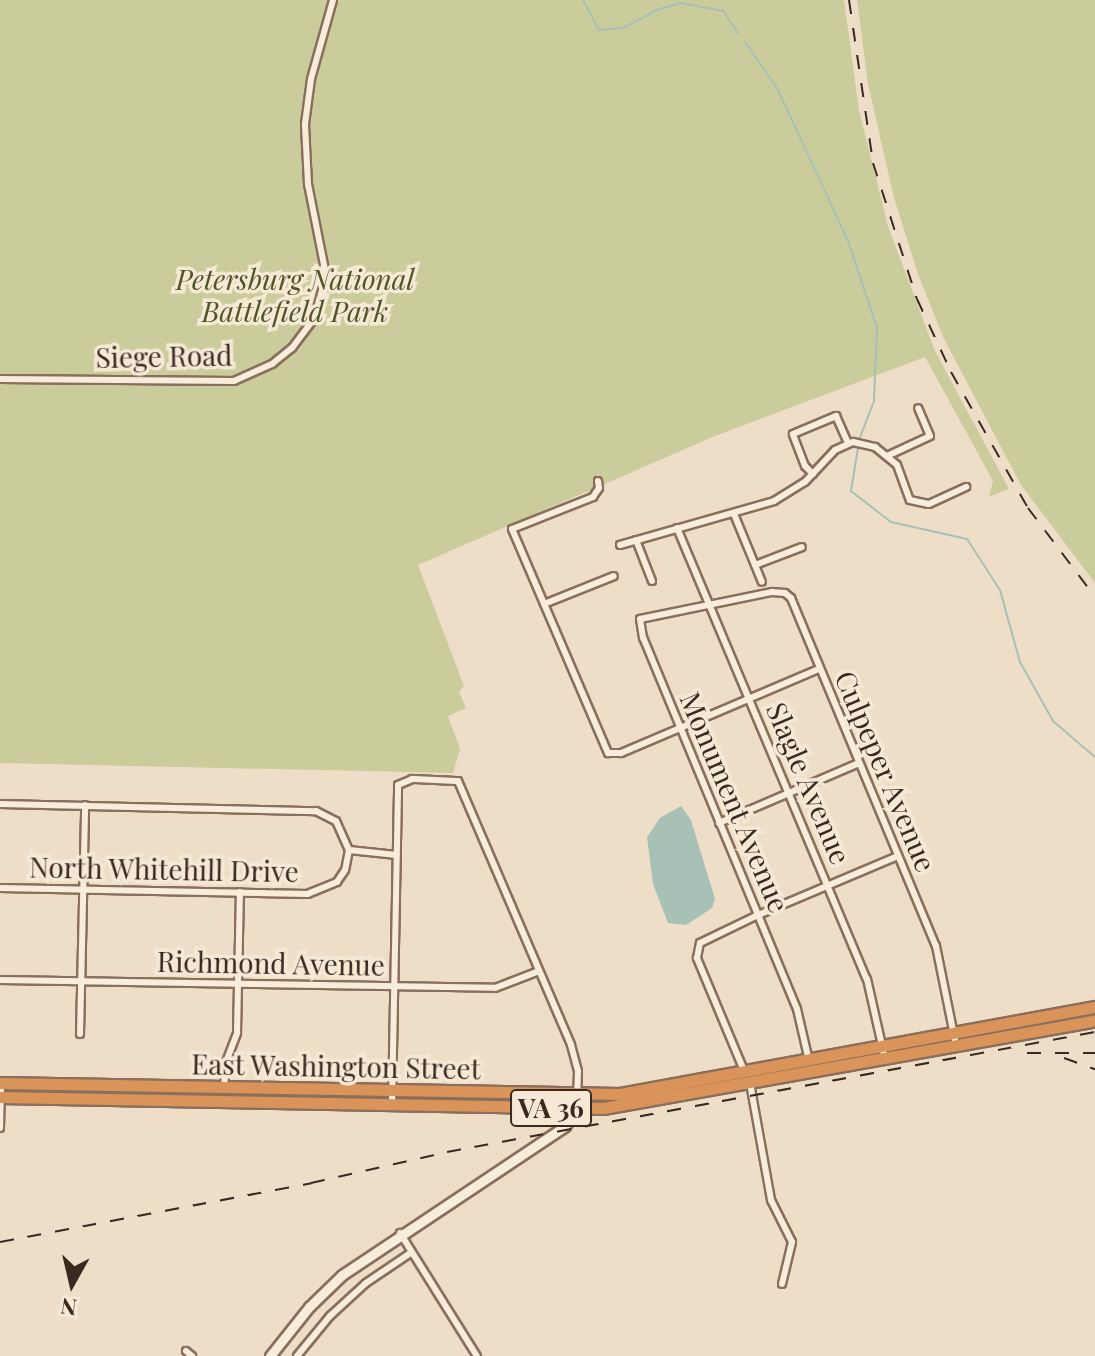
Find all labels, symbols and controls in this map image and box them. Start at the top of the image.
park label: Petersburg National Battlefield Park [176,262,414,328]
street label: Siege Road [95,338,233,374]
street label: Culpeper Avenue [828,665,944,877]
street label: Monument Avenue [673,686,797,918]
street label: Slagle Avenue [760,697,858,869]
street label: North Whitehill Drive [28,850,300,888]
street label: Richmond Avenue [156,944,386,982]
street label: East Washington Street [190,1047,482,1085]
road number: VA 36 [509,1086,593,1130]
north arrow [32,1244,112,1324]
text: N [59,1292,79,1324]

